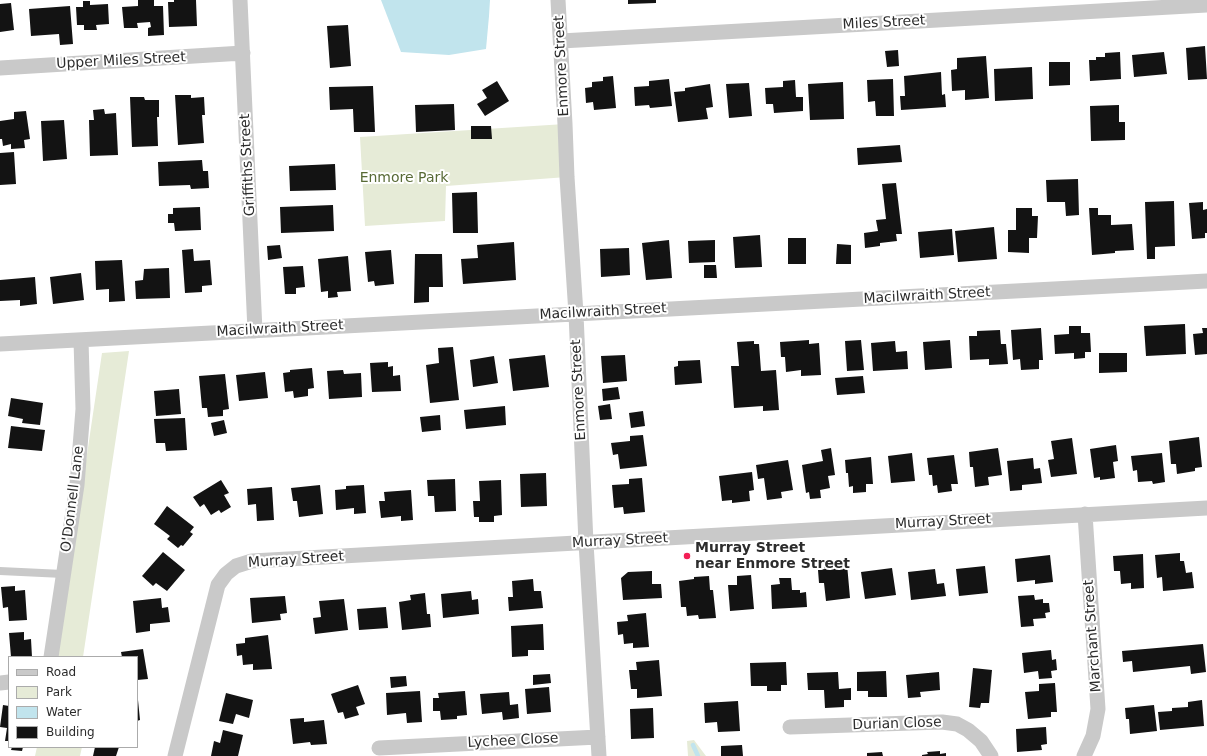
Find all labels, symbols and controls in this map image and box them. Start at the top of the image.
street label: Miles Street [842,12,926,34]
street label: Enmore Street [551,15,573,117]
street label: Upper Miles Street [56,49,186,73]
street label: Griffiths Street [237,113,259,217]
park label: Enmore Park [360,170,448,186]
street label: Macilwraith Street [863,284,991,308]
street label: Macilwraith Street [539,300,667,324]
street label: Macilwraith Street [216,317,344,341]
street label: Enmore Street [568,339,590,441]
street label: O'Donnell Lane [58,445,88,553]
street label: Murray Street [895,511,991,533]
street label: Murray Street [572,530,668,552]
place label: Murray Street near Enmore Street [695,540,850,572]
street label: Murray Street [247,548,345,572]
marker: Murray Street near Enmore Street [682,551,692,561]
street label: Marchant Street [1081,579,1105,693]
legend [8,656,138,748]
text: Road [46,665,76,679]
text: Park [46,685,72,699]
text: Water [46,705,81,719]
street label: Durian Close [852,714,942,734]
text: Building [46,725,95,739]
street label: Lychee Close [467,730,559,752]

